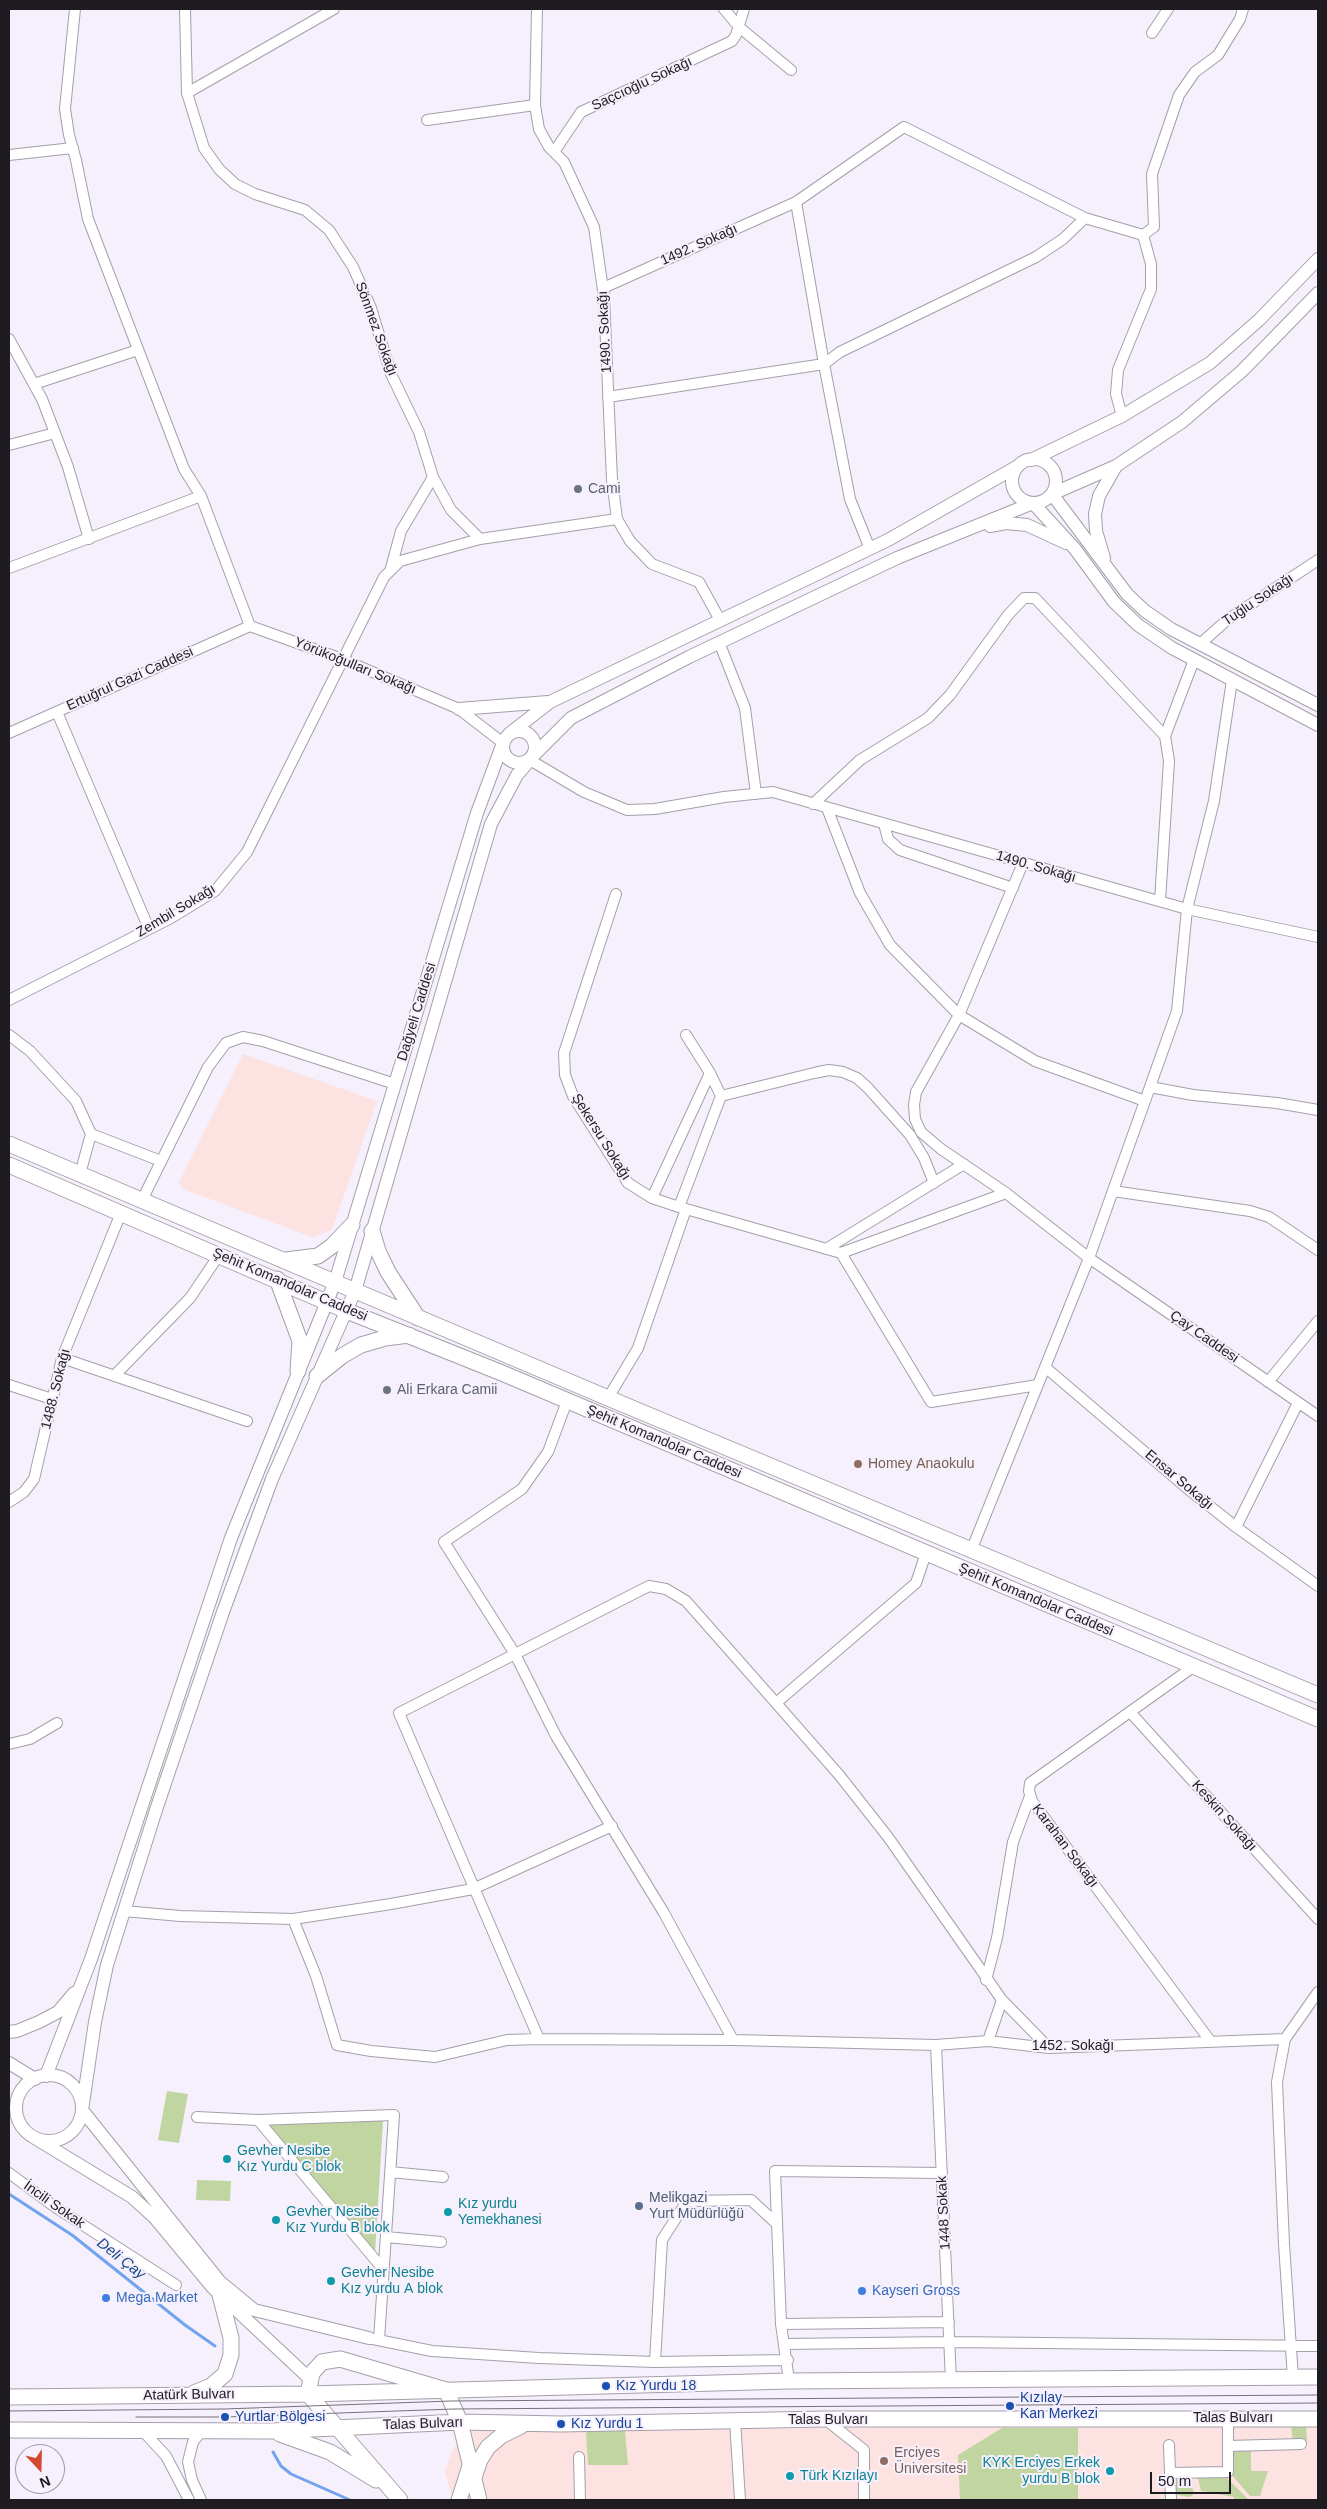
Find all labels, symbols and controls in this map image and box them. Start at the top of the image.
street label: Saçcıoğlu Sokağı [589,53,695,115]
street label: 1492. Sokağı [658,221,740,269]
street label: Sönmez Sokağı [351,280,401,378]
street label: 1490. Sokağı [594,290,616,374]
place label: Cami [588,481,621,497]
marker: Cami [572,483,584,495]
street label: Tuğlu Sokağı [1219,570,1297,630]
street label: Yörükoğulları Sokağı [292,634,418,698]
street label: Ertuğrul Gazi Caddesi [64,643,196,715]
street label: 1490. Sokağı [994,848,1078,886]
street label: Zembil Sokağı [133,881,219,941]
street label: Dağyeli Caddesi [394,961,440,1063]
street label: Şekersu Sokağı [568,1091,634,1183]
street label: Şehit Komandolar Caddesi [210,1245,370,1325]
street label: Çay Caddesi [1166,1307,1242,1367]
street label: 1488. Sokağı [38,1347,74,1431]
place label: Ali Erkara Camii [397,1382,497,1398]
marker: Ali Erkara Camii [381,1384,393,1396]
street label: Şehit Komandolar Caddesi [584,1402,744,1482]
street label: Ensar Sokağı [1141,1447,1217,1513]
place label: Homey Anaokulu [868,1456,975,1472]
marker: Homey Anaokulu [852,1458,864,1470]
street label: Şehit Komandolar Caddesi [956,1560,1116,1640]
street label: Keskin Sokağı [1188,1777,1260,1855]
street label: Karahan Sokağı [1028,1801,1102,1891]
street label: 1452. Sokağı [1032,2038,1114,2054]
place label: Gevher Nesibe Kız Yurdu C blok [237,2143,341,2176]
marker: Gevher Nesibe Kız Yurdu C blok [221,2153,233,2165]
street label: 1448 Sokak [934,2176,954,2250]
street label: İncili Sokak [20,2178,88,2232]
place label: Melikgazi Yurt Müdürlüğü [649,2190,744,2222]
place label: Kız yurdu Yemekhanesi [458,2196,542,2228]
marker: Melikgazi Yurt Müdürlüğü [633,2200,645,2212]
place label: Gevher Nesibe Kız Yurdu B blok [286,2204,390,2236]
marker: Kız yurdu Yemekhanesi [442,2206,454,2218]
marker: Gevher Nesibe Kız Yurdu B blok [270,2214,282,2226]
water label: Deli Çay [93,2234,149,2284]
place label: Gevher Nesibe Kız yurdu A blok [341,2265,443,2298]
marker: Gevher Nesibe Kız yurdu A blok [325,2275,337,2287]
place label: Kayseri Gross [872,2283,960,2299]
marker: Kayseri Gross [856,2285,868,2297]
place label: Mega Market [116,2290,198,2306]
marker: Mega Market [100,2292,112,2304]
place label: Kız Yurdu 18 [616,2378,696,2394]
marker: Kız Yurdu 18 [600,2380,612,2392]
street label: Atatürk Bulvarı [143,2386,235,2404]
place label: Kızılay Kan Merkezi [1020,2390,1098,2422]
marker: Kızılay Kan Merkezi [1004,2400,1016,2412]
place label: Yurtlar Bölgesi [235,2409,325,2425]
street label: Talas Bulvarı [1193,2410,1273,2426]
marker: Yurtlar Bölgesi [219,2411,231,2423]
street label: Talas Bulvarı [788,2412,868,2428]
street label: Talas Bulvarı [383,2414,463,2434]
place label: Kız Yurdu 1 [571,2416,643,2432]
marker: Kız Yurdu 1 [555,2418,567,2430]
north arrow [15,2444,65,2494]
place label: Erciyes Üniversitesi [894,2445,966,2478]
marker: Erciyes Üniversitesi [878,2455,890,2467]
place label: KYK Erciyes Erkek yurdu B blok [983,2455,1100,2488]
scale bar [1152,2462,1233,2494]
marker: KYK Erciyes Erkek yurdu B blok [1104,2465,1116,2477]
place label: Türk Kızılayı [800,2468,878,2484]
marker: Türk Kızılayı [784,2470,796,2482]
text: 50 m [1158,2472,1191,2489]
text: N [37,2473,53,2491]

